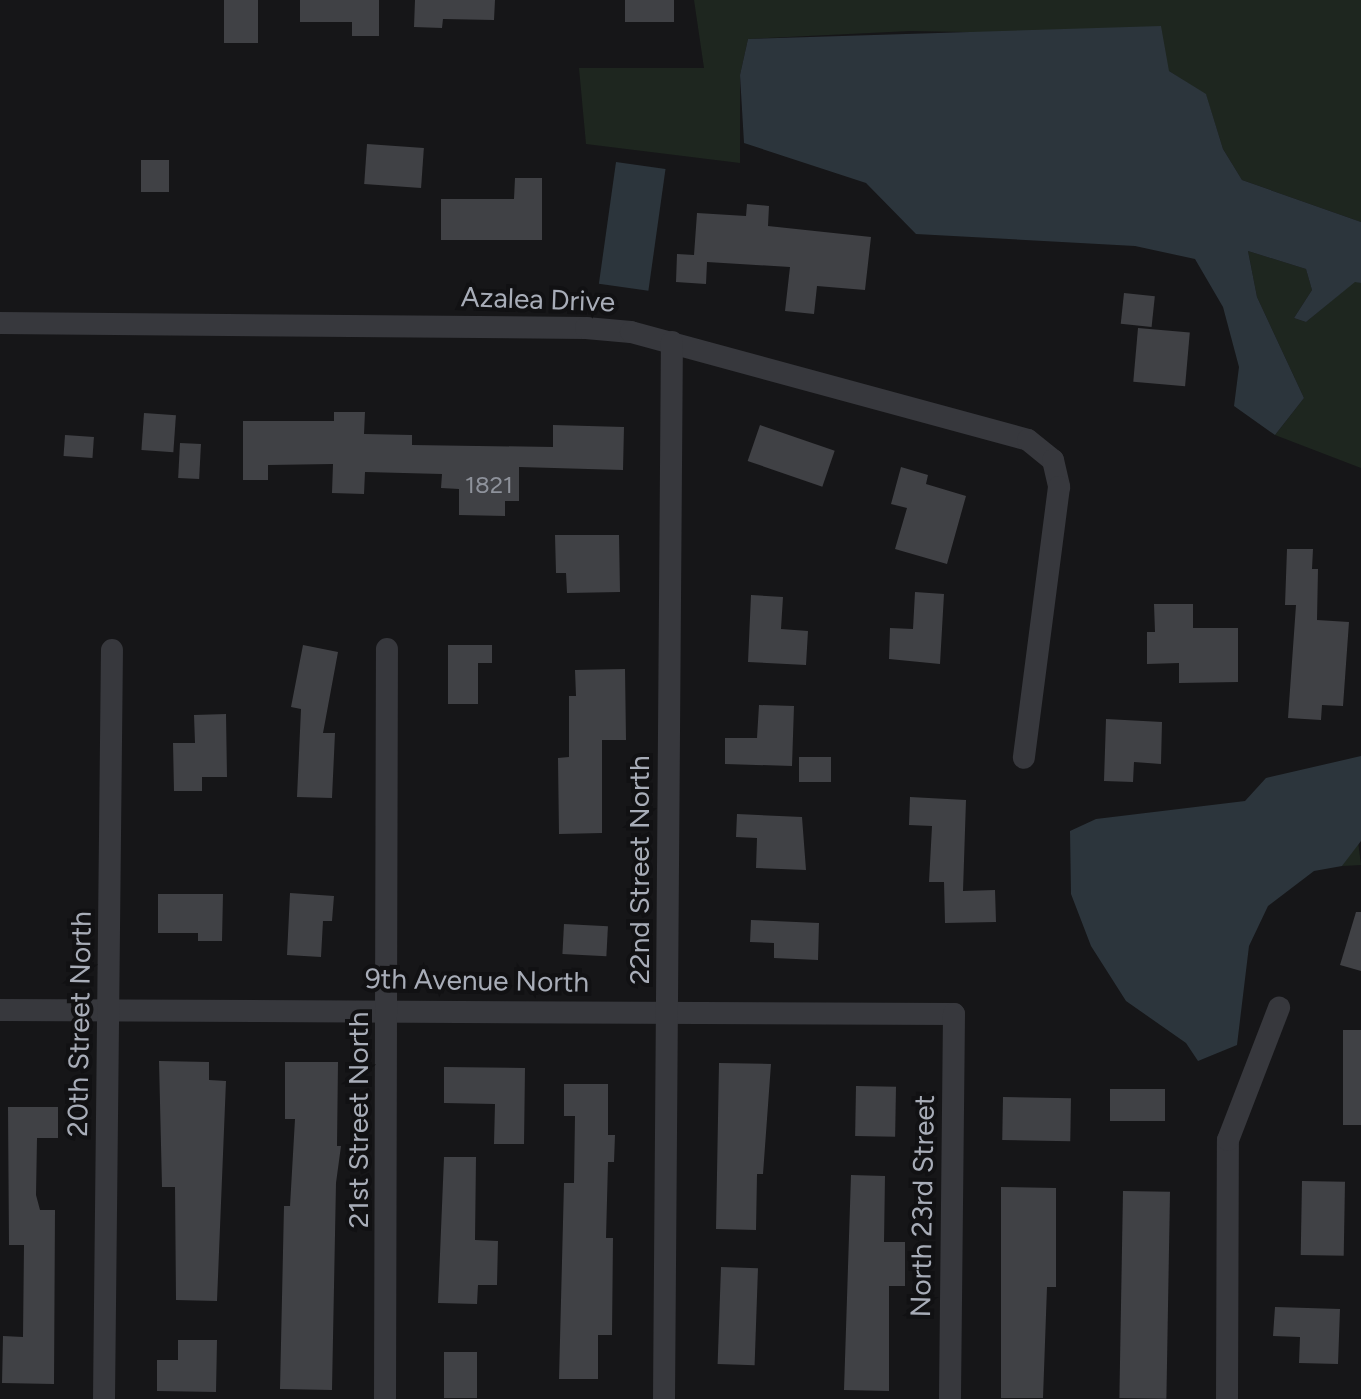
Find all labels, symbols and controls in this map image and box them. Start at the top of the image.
street label: Azalea Drive [460,280,616,318]
house number: 1821 [465,471,513,499]
street label: 22nd Street North [622,755,656,985]
street label: 20th Street North [60,911,98,1137]
street label: 9th Avenue North [365,961,589,999]
street label: 21st Street North [341,1012,375,1228]
street label: North 23rd Street [903,1094,941,1318]

